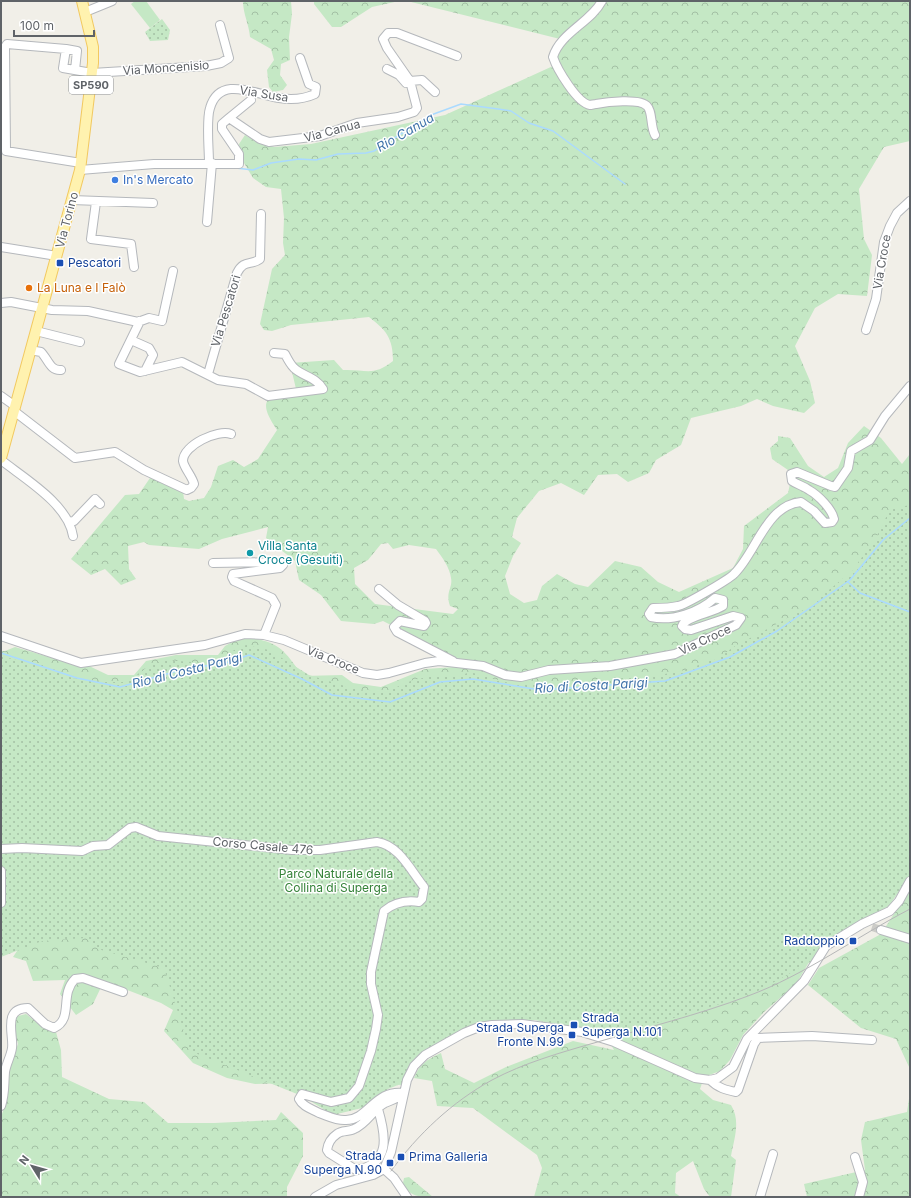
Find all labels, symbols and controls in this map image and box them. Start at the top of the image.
scale bar [14,12,94,38]
text: 100 m [20,18,54,33]
street label: Via Moncenisio [122,57,210,78]
road number: SP590 [69,76,113,94]
street label: Via Susa [239,82,290,105]
water label: Rio Canua [373,109,437,155]
street label: Via Canua [302,116,362,145]
place label: In's Mercato [123,172,194,187]
marker: In's Mercato [110,175,120,185]
street label: Via Torino [52,190,81,249]
street label: Via Croce [869,233,894,291]
place label: Pescatori [68,255,121,270]
marker: Pescatori [55,258,65,268]
street label: Via Pescatori [207,273,244,349]
place label: La Luna e I Falò [37,280,126,295]
marker: La Luna e I Falò [24,283,34,293]
place label: Villa Santa Croce (Gesuiti) [258,538,343,567]
marker: Villa Santa Croce (Gesuiti) [245,548,255,558]
street label: Via Croce [676,621,733,658]
street label: Via Croce [305,642,362,677]
water label: Rio di Costa Parigi [130,648,245,691]
water label: Rio di Costa Parigi [534,674,649,696]
street label: Corso Casale 476 [212,834,314,857]
park label: Parco Naturale della Collina di Superga [279,866,393,895]
place label: Raddoppio [784,933,845,948]
marker: Raddoppio [848,936,858,946]
place label: Strada Superga N.101 [582,1010,662,1039]
place label: Strada Superga Fronte N.99 [476,1020,564,1049]
marker: Strada Superga N.101 [569,1020,579,1030]
marker: Strada Superga Fronte N.99 [567,1030,577,1040]
north arrow [12,1146,52,1186]
place label: Strada Superga N.90 [304,1148,382,1177]
place label: Prima Galleria [409,1149,488,1164]
text: N [16,1152,32,1168]
marker: Prima Galleria [396,1152,406,1162]
marker: Strada Superga N.90 [385,1158,395,1168]

